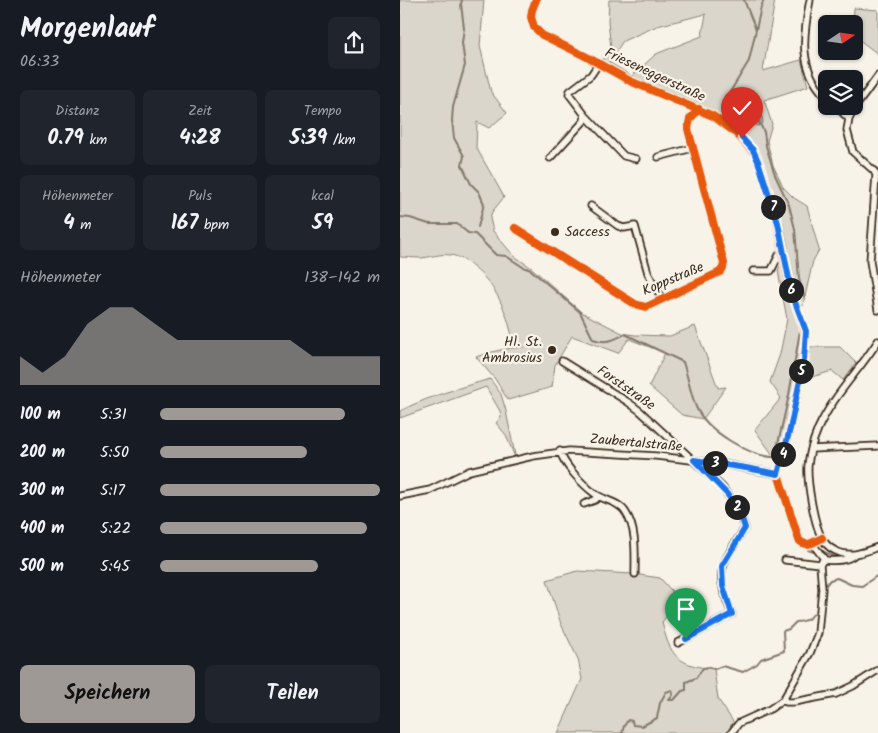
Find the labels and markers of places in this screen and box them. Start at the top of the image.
pin [721,87,763,138]
pin: 7 [760,194,786,220]
place label: Saccess [565,221,610,243]
marker: Saccess [549,226,561,238]
pin: 6 [778,278,804,302]
place label: Hl. St. Ambrosius [482,331,542,369]
marker: Hl. St. Ambrosius [546,344,558,356]
pin: 5 [788,358,814,384]
pin: 4 [770,442,796,466]
pin: 3 [702,450,728,476]
pin: 2 [724,494,750,520]
pin [665,588,707,639]

